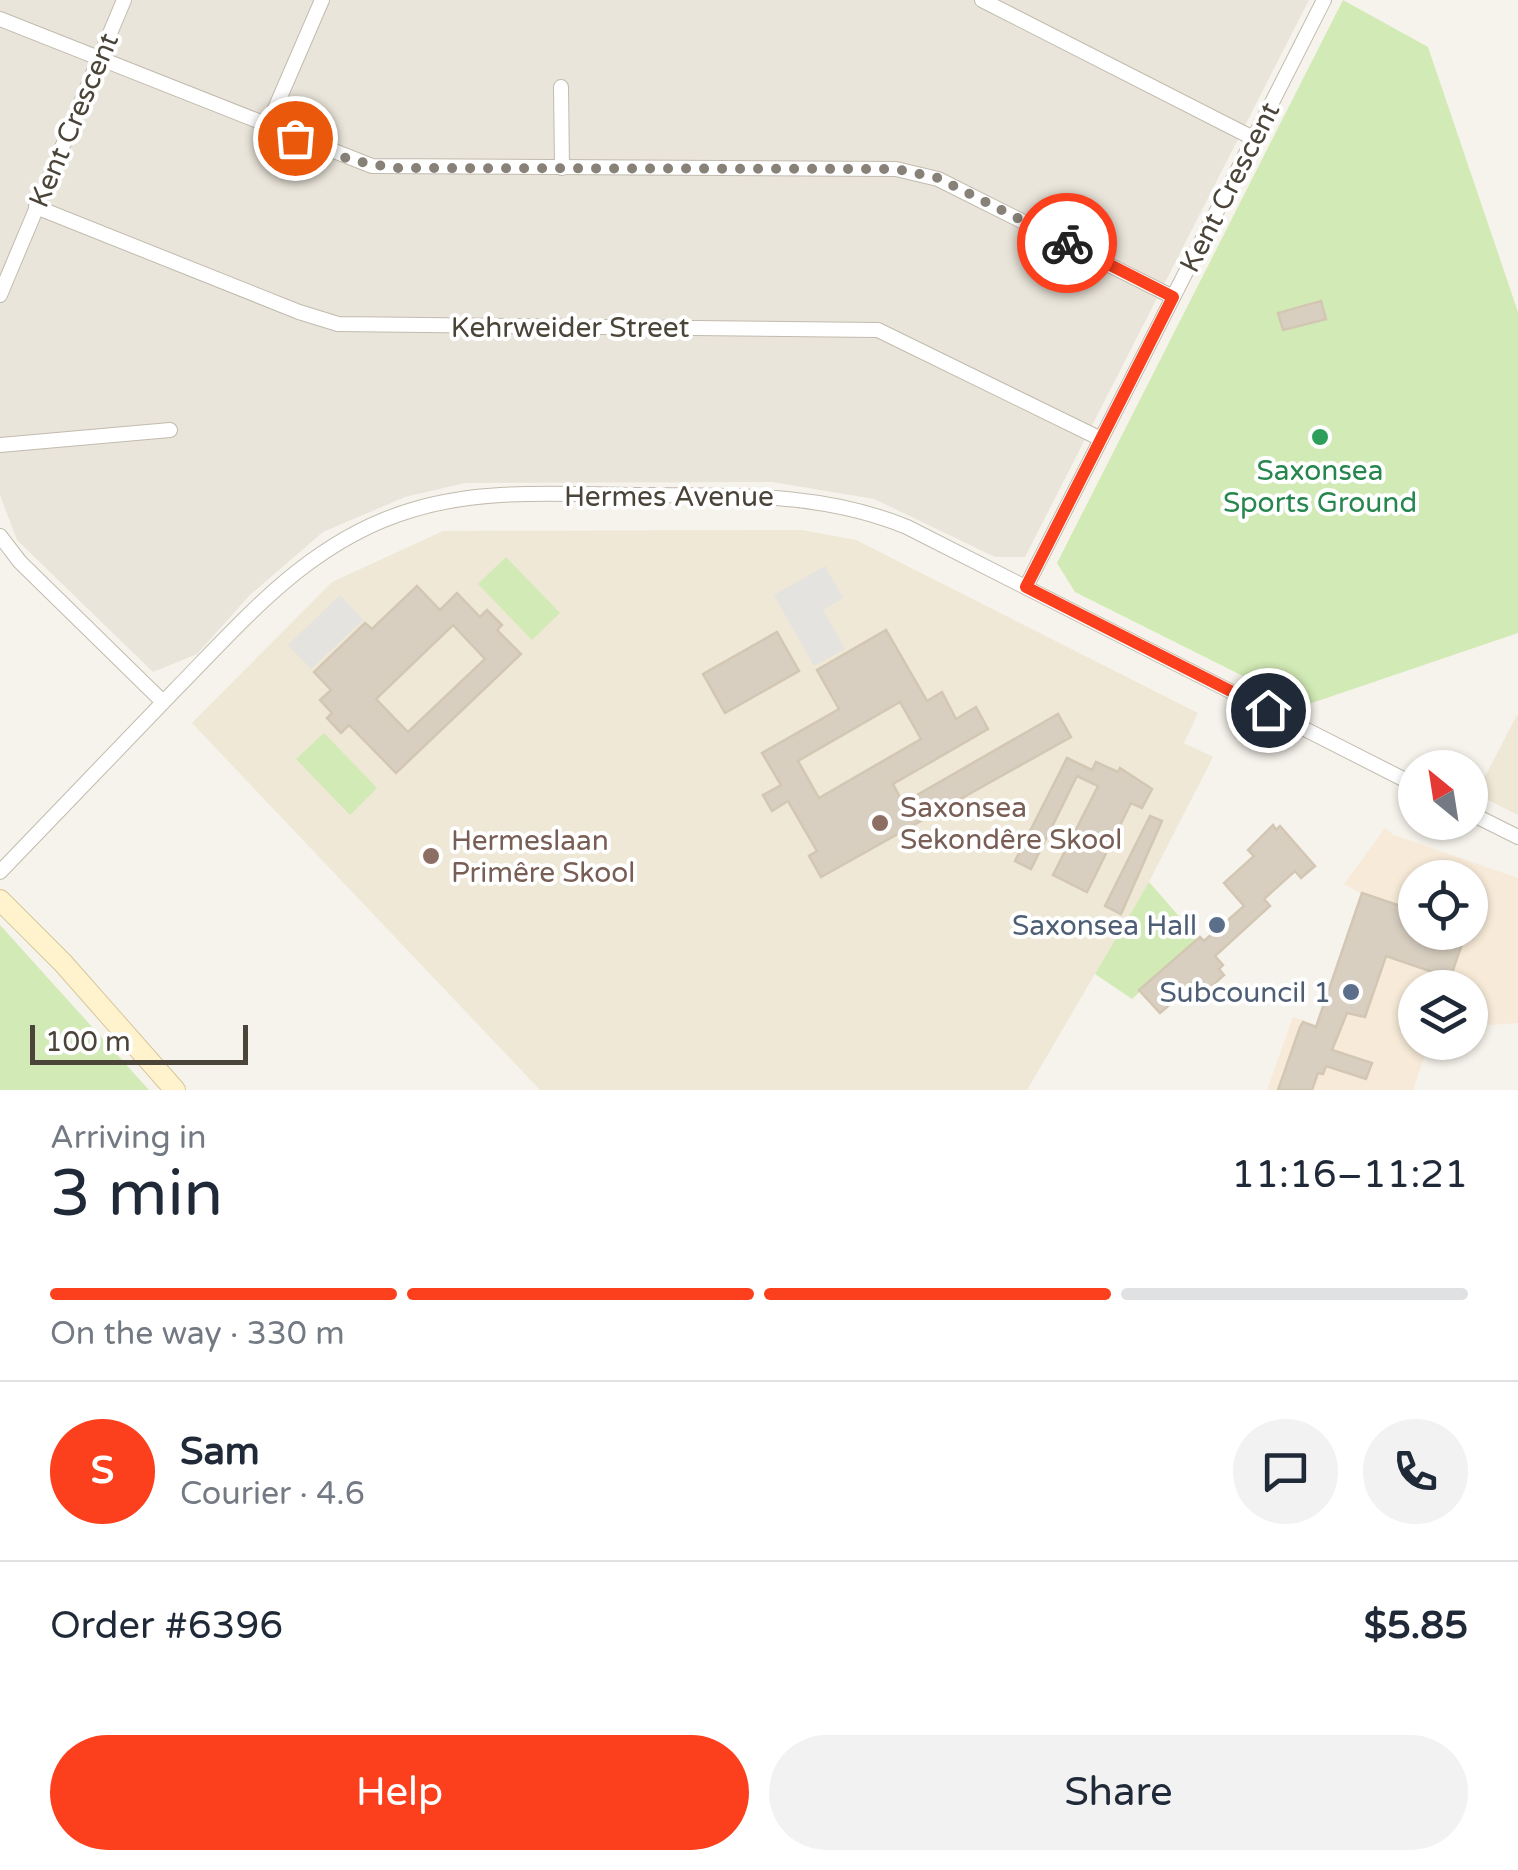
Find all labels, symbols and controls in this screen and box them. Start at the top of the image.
street label: Kent Crescent [22,28,126,213]
pin [253,96,338,181]
street label: Kent Crescent [1172,97,1287,278]
icon: bag [268,111,323,166]
courier [1017,193,1117,293]
icon: bike [1040,216,1095,271]
street label: Kehrweider Street [451,311,690,345]
marker: Saxonsea Sports Ground [1309,426,1331,448]
place label: Saxonsea Sports Ground [1223,454,1417,520]
street label: Hermes Avenue [564,480,774,514]
pin [1226,668,1311,753]
icon: home [1241,683,1296,738]
north arrow [1398,750,1488,840]
map controls [1398,750,1488,1060]
place label: Saxonsea Sekondêre Skool [900,791,1122,857]
marker: Saxonsea Sekondêre Skool [869,812,891,834]
place label: Hermeslaan Primêre Skool [451,824,635,890]
marker: Hermeslaan Primêre Skool [420,845,442,867]
button: locate [1398,860,1488,950]
place label: Saxonsea Hall [1012,909,1197,943]
marker: Saxonsea Hall [1206,914,1228,936]
button: layers [1398,970,1488,1060]
place label: Subcouncil 1 [1160,976,1331,1010]
marker: Subcouncil 1 [1340,981,1362,1003]
scale bar [30,1020,248,1064]
text: 100 m [45,1025,131,1059]
text: Arriving in [50,1119,207,1157]
text: 11:16–11:21 [1231,1152,1468,1198]
text: 3 min [50,1155,223,1234]
text: On the way · 330 m [50,1315,345,1353]
button: chat [1233,1419,1338,1524]
button: phone [1363,1419,1468,1524]
text: Sam [180,1429,260,1475]
text: S [91,1448,114,1494]
text: Courier · 4.6 [180,1475,365,1513]
text: Order #6396 [50,1603,283,1649]
text: $5.85 [1364,1603,1468,1649]
button: Help [50,1735,749,1850]
button: Share [769,1735,1468,1850]

